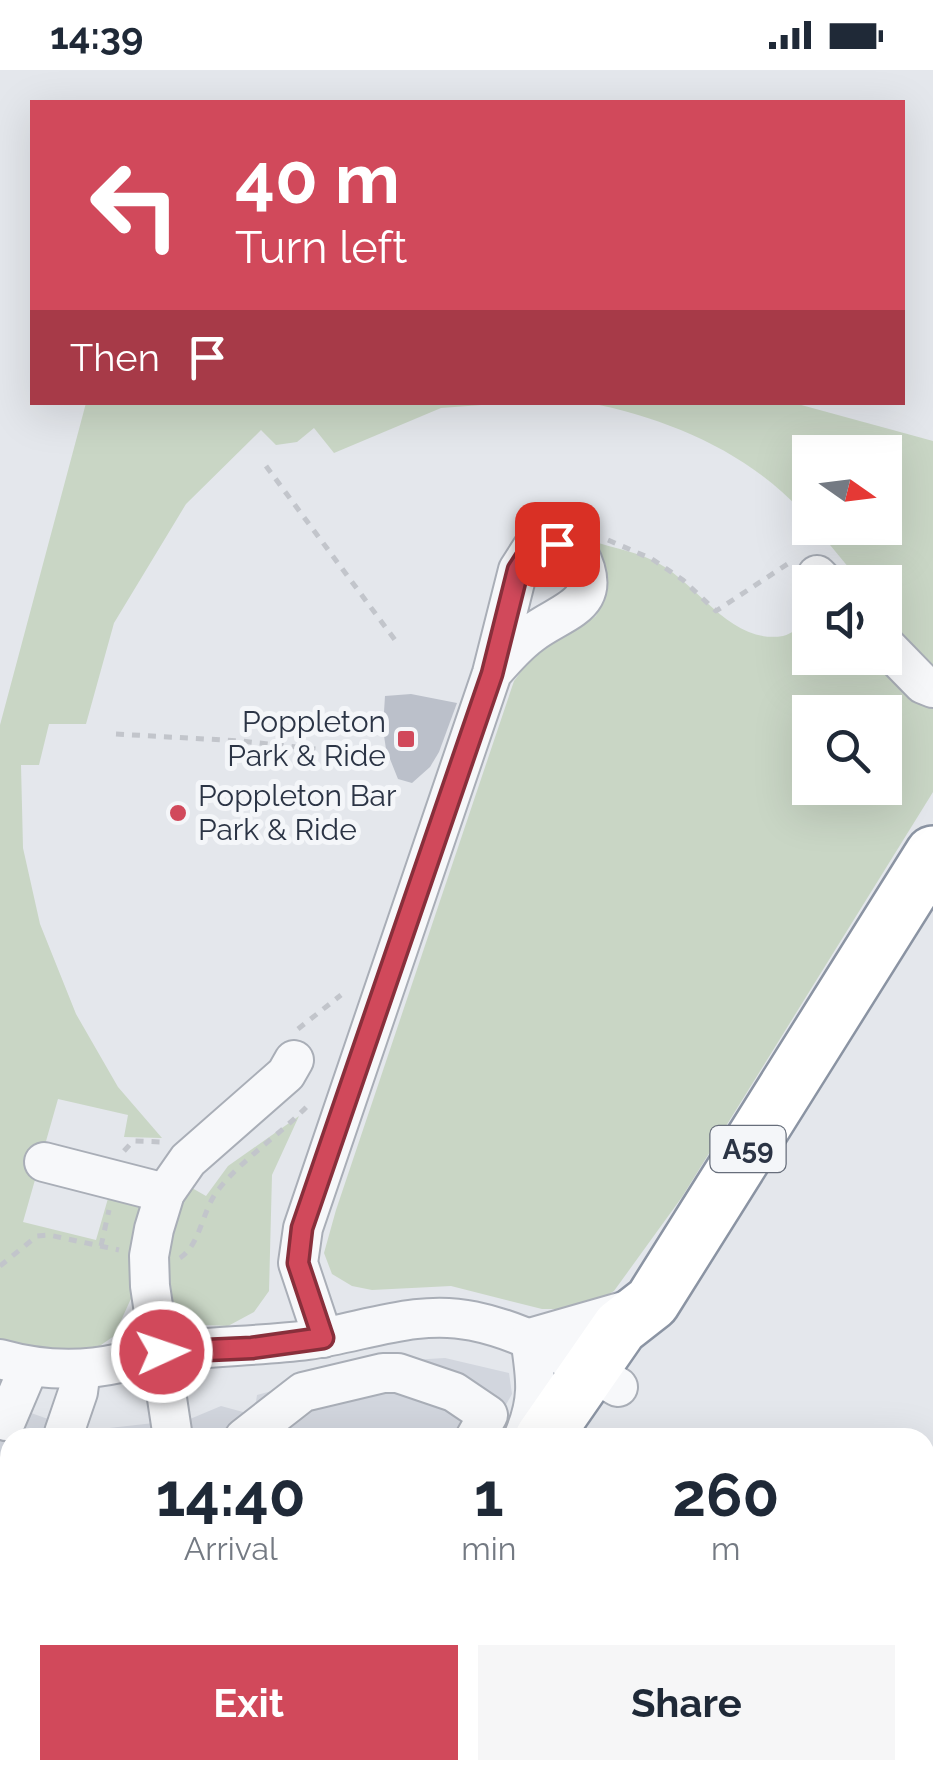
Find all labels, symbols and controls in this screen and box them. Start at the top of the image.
text: 14:39 [50,13,143,58]
text: 40 m [235,137,400,219]
icon: left [70,140,200,270]
text: Turn left [235,221,407,274]
icon: arrive [180,330,235,385]
text: Then [70,335,160,380]
north arrow [792,435,902,545]
map controls [792,435,902,805]
pin [515,502,600,587]
icon: arrive [530,517,585,572]
button: sound [792,565,902,675]
button: search [792,695,902,805]
place label: Poppleton Park & Ride [227,704,386,773]
marker: Poppleton Park & Ride [395,728,417,750]
place label: Poppleton Bar Park & Ride [198,778,397,847]
marker: Poppleton Bar Park & Ride [167,802,189,824]
road number: A59 [710,1126,786,1172]
position arrow [110,1300,214,1404]
text: 14:40 [156,1460,306,1530]
text: 1 [474,1460,504,1530]
text: 260 [672,1460,779,1530]
text: Arrival [184,1530,278,1567]
text: min [461,1530,516,1567]
text: m [711,1530,740,1567]
button: Exit [40,1645,458,1760]
button: Share [478,1645,895,1760]

